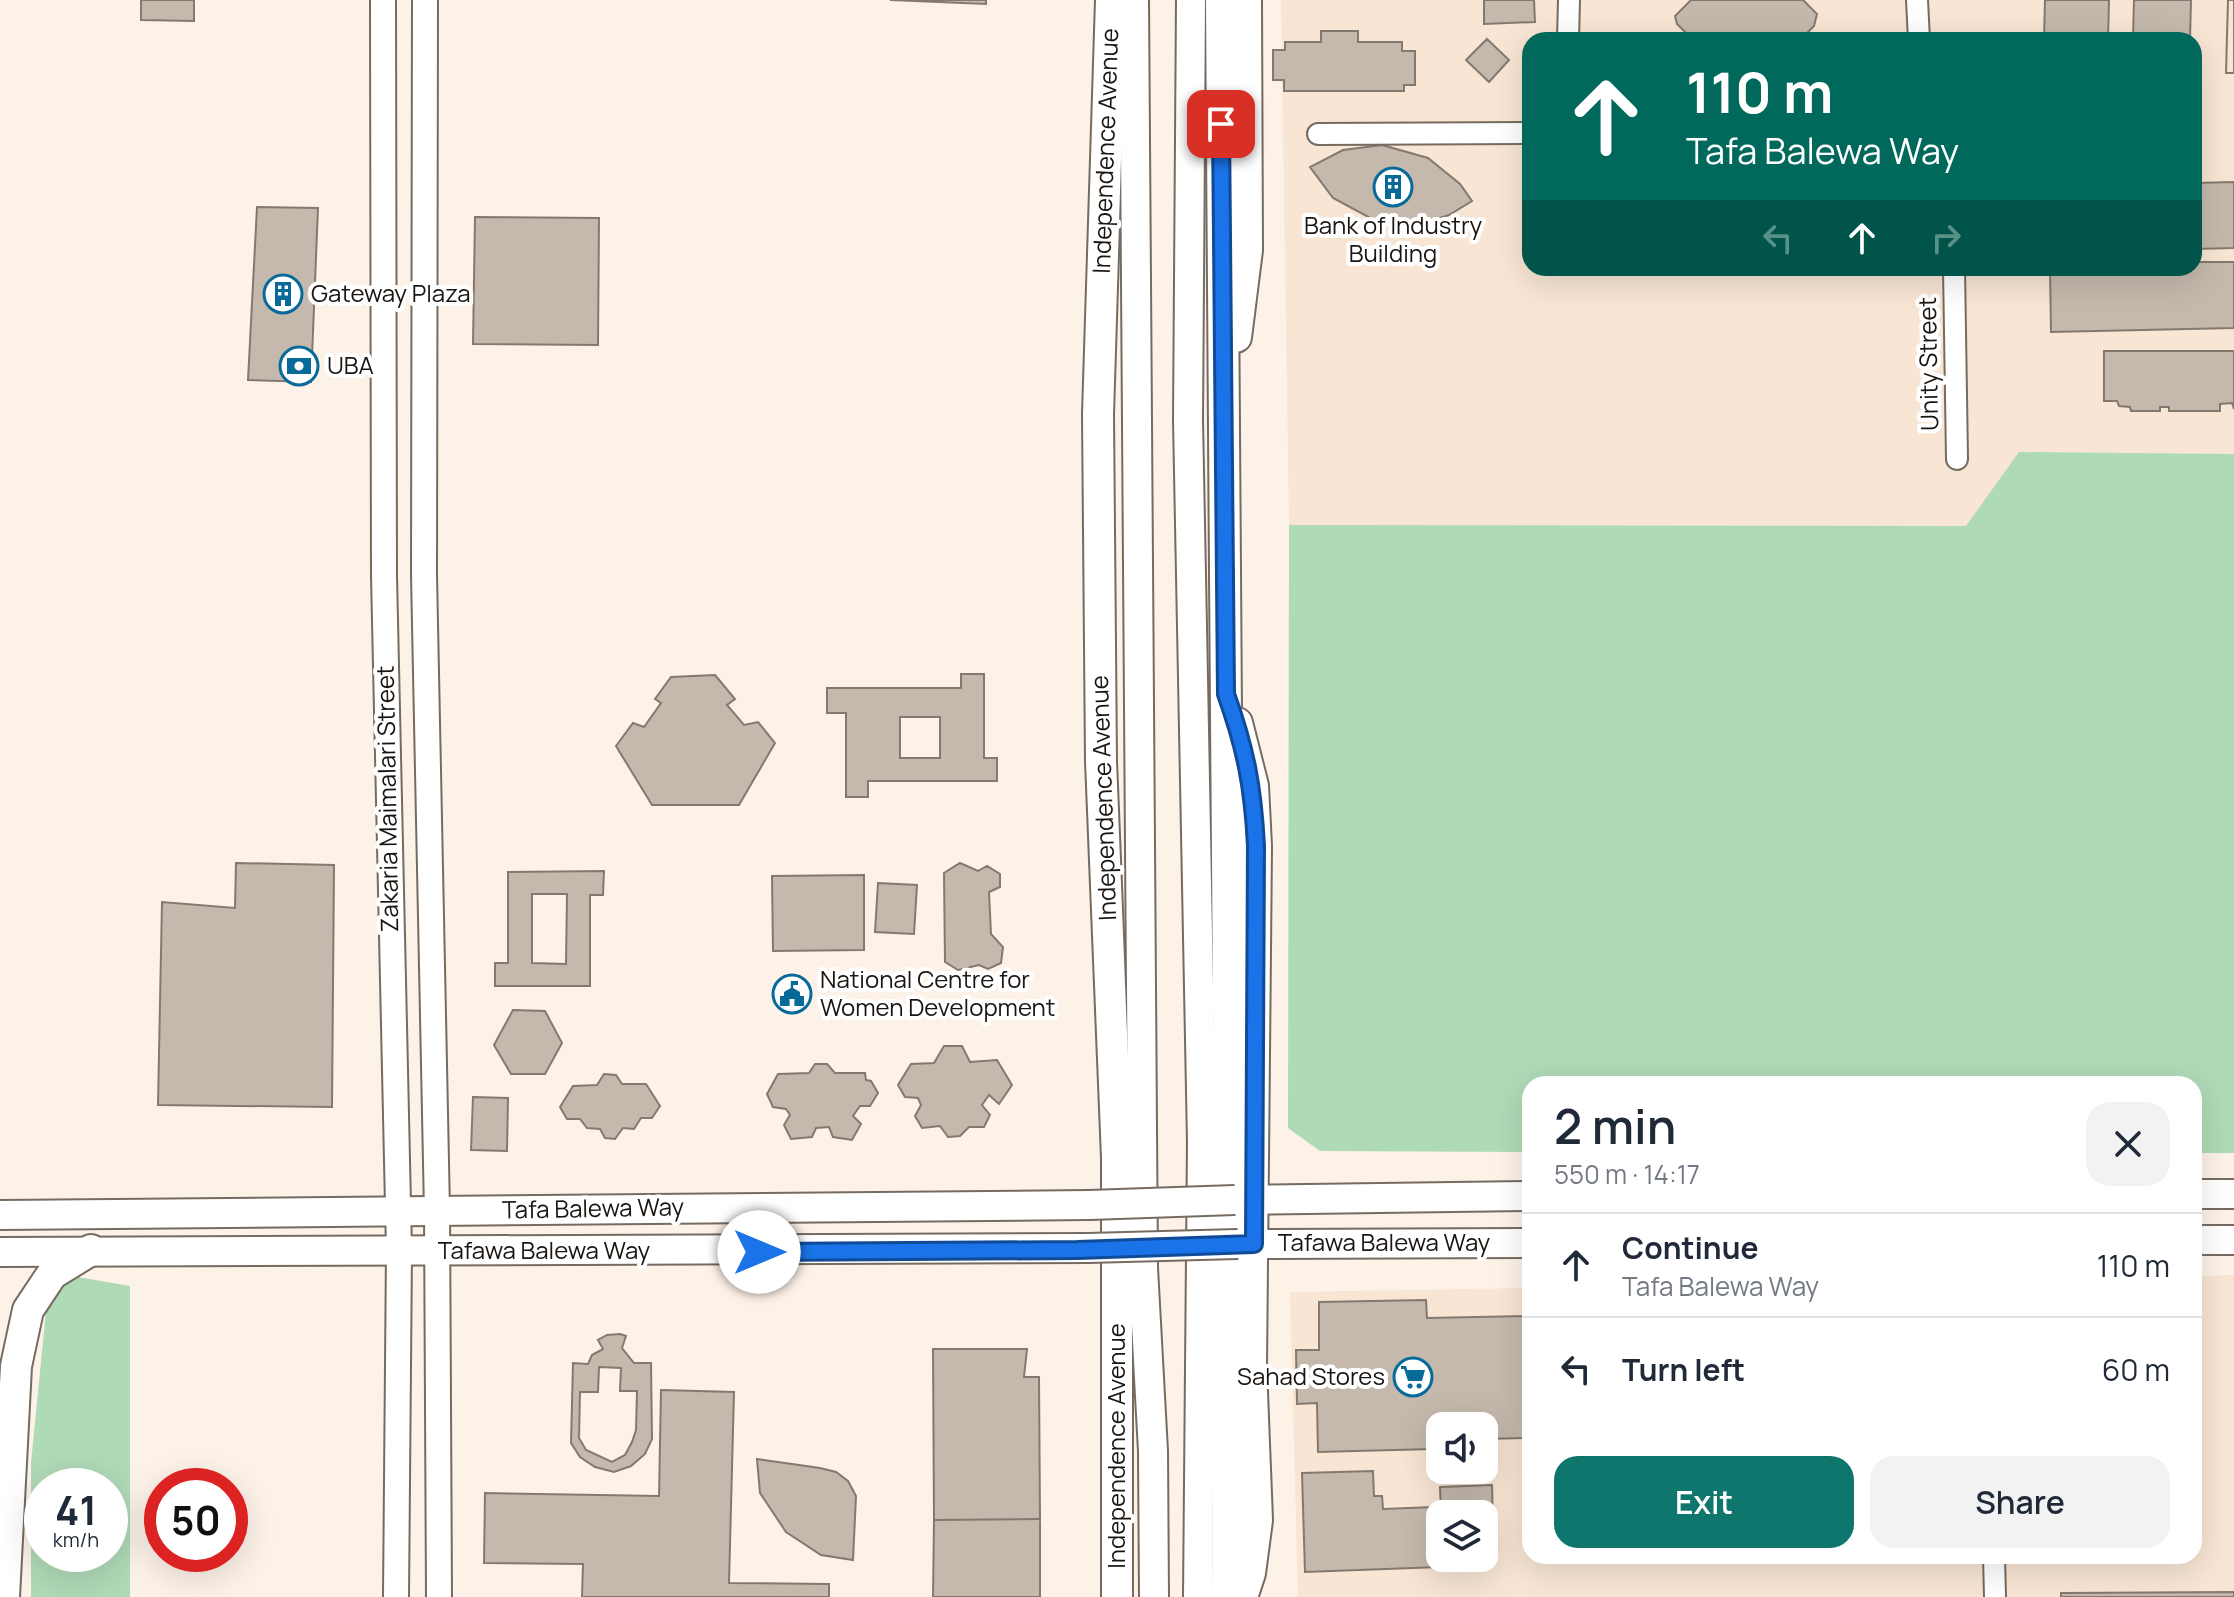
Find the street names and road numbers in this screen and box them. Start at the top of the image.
street label: Independence Avenue [1084,28,1125,274]
street label: Unity Street [1910,297,1945,431]
street label: Zakaria Maimalari Street [368,665,405,933]
street label: Independence Avenue [1082,675,1123,921]
street label: Tafa Balewa Way [502,1189,685,1226]
street label: Tafawa Balewa Way [1278,1225,1491,1258]
street label: Tafawa Balewa Way [438,1233,651,1266]
street label: Independence Avenue [1099,1323,1132,1569]

